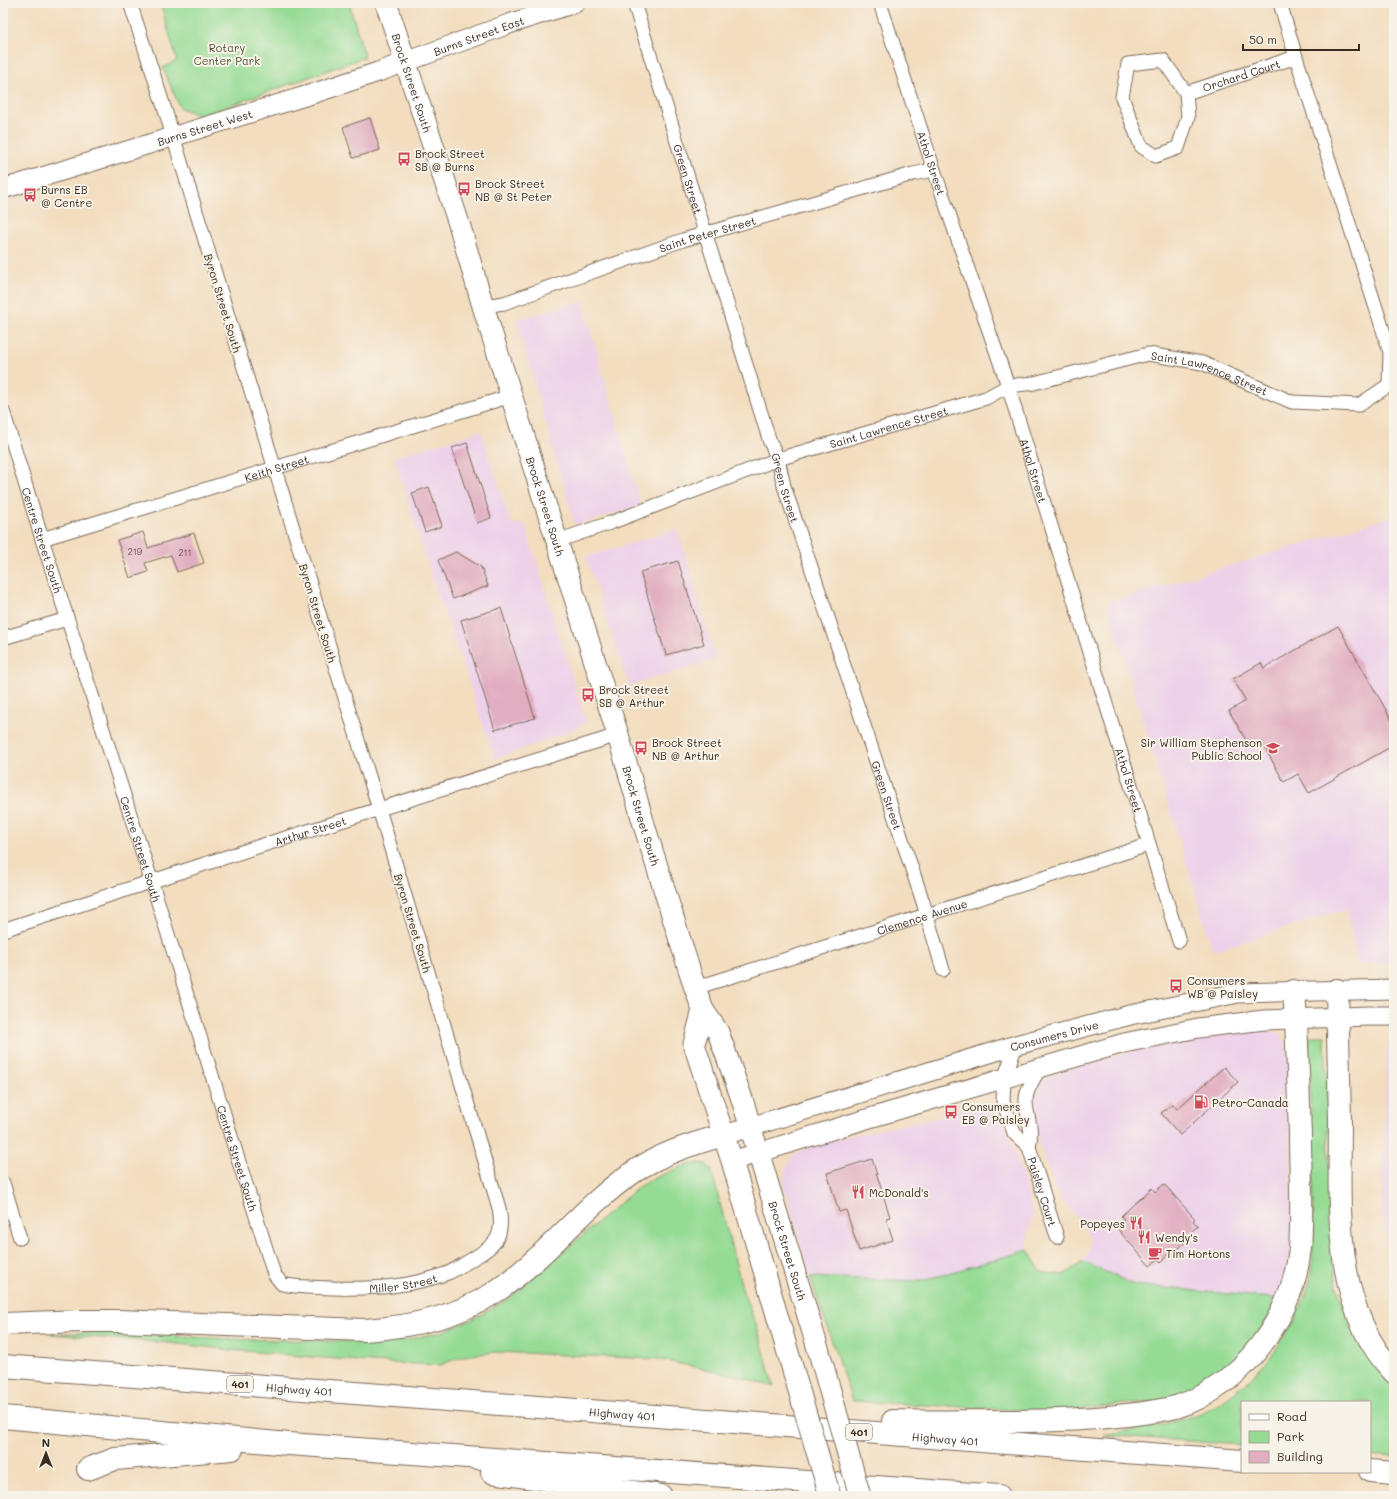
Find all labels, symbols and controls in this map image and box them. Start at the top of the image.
street label: Burns Street East [431,12,526,59]
scale bar [1243,26,1359,52]
street label: Brock Street South [389,31,436,134]
text: 50 m [1249,31,1277,47]
park label: Rotary Center Park [194,40,260,68]
street label: Orchard Court [1200,55,1282,95]
street label: Burns Street West [155,105,254,149]
street label: Athol Street [914,129,949,197]
street label: Green Street [671,142,706,216]
place label: Brock Street SB @ Burns [415,146,485,174]
bus stop icon: Brock Street SB @ Burns [396,151,412,167]
place label: Brock Street NB @ St Peter [475,176,552,204]
bus stop icon: Brock Street NB @ St Peter [456,181,472,197]
place label: Burns EB @ Centre [41,182,92,210]
bus stop icon: Burns EB @ Centre [22,187,38,203]
street label: Saint Peter Street [657,212,757,255]
street label: Byron Street South [201,252,245,354]
street label: Saint Lawrence Street [1150,347,1270,398]
street label: Saint Lawrence Street [828,402,950,451]
street label: Athol Street [1017,436,1051,504]
street label: Green Street [769,450,803,525]
street label: Keith Street [242,451,310,484]
street label: Brock Street South [523,455,569,558]
street label: Centre Street South [19,485,66,595]
house number: 219 [128,546,143,557]
house number: 211 [178,547,192,558]
street label: Byron Street South [296,562,340,664]
place label: Brock Street SB @ Arthur [599,682,669,710]
bus stop icon: Brock Street SB @ Arthur [580,687,596,703]
place label: Brock Street NB @ Arthur [652,735,722,763]
place label: Sir William Stephenson Public School [1141,735,1262,763]
bus stop icon: Brock Street NB @ Arthur [633,740,649,756]
school or university icon: Sir William Stephenson Public School [1265,740,1281,756]
street label: Athol Street [1112,746,1146,814]
street label: Green Street [869,759,906,832]
street label: Brock Street South [620,764,664,867]
street label: Centre Street South [117,794,165,903]
street label: Arthur Street [273,812,348,849]
street label: Byron Street South [391,872,435,974]
street label: Clemence Avenue [875,895,969,938]
place label: Consumers WB @ Paisley [1187,973,1258,1001]
bus stop icon: Consumers WB @ Paisley [1168,978,1184,994]
street label: Consumers Drive [1008,1016,1100,1054]
fuel station icon: Petro-Canada [1193,1094,1209,1110]
place label: Petro-Canada [1212,1095,1289,1110]
place label: Consumers EB @ Paisley [962,1099,1030,1127]
street label: Centre Street South [214,1103,261,1213]
bus stop icon: Consumers EB @ Paisley [943,1104,959,1120]
street label: Paisley Court [1025,1155,1061,1228]
restaurant icon: McDonald's [850,1184,866,1200]
place label: McDonald's [869,1185,929,1200]
street label: Brock Street South [766,1199,810,1302]
restaurant icon: Popeyes [1128,1215,1144,1231]
place label: Popeyes [1080,1216,1125,1231]
restaurant icon: Wendy's [1136,1229,1152,1245]
place label: Wendy's [1155,1230,1198,1245]
cafe icon: Tim Hortons [1147,1245,1163,1261]
place label: Tim Hortons [1166,1246,1230,1261]
street label: Miller Street [369,1270,439,1295]
road number: 401 [227,1376,253,1392]
street label: Highway 401 [265,1379,333,1399]
legend [1241,1401,1371,1473]
street label: Highway 401 [588,1403,656,1424]
text: Road [1277,1408,1307,1424]
road number: 401 [846,1424,872,1440]
street label: Highway 401 [911,1428,979,1448]
text: Park [1277,1428,1304,1444]
north arrow [26,1433,66,1473]
text: N [42,1435,50,1450]
text: Building [1277,1448,1323,1464]

